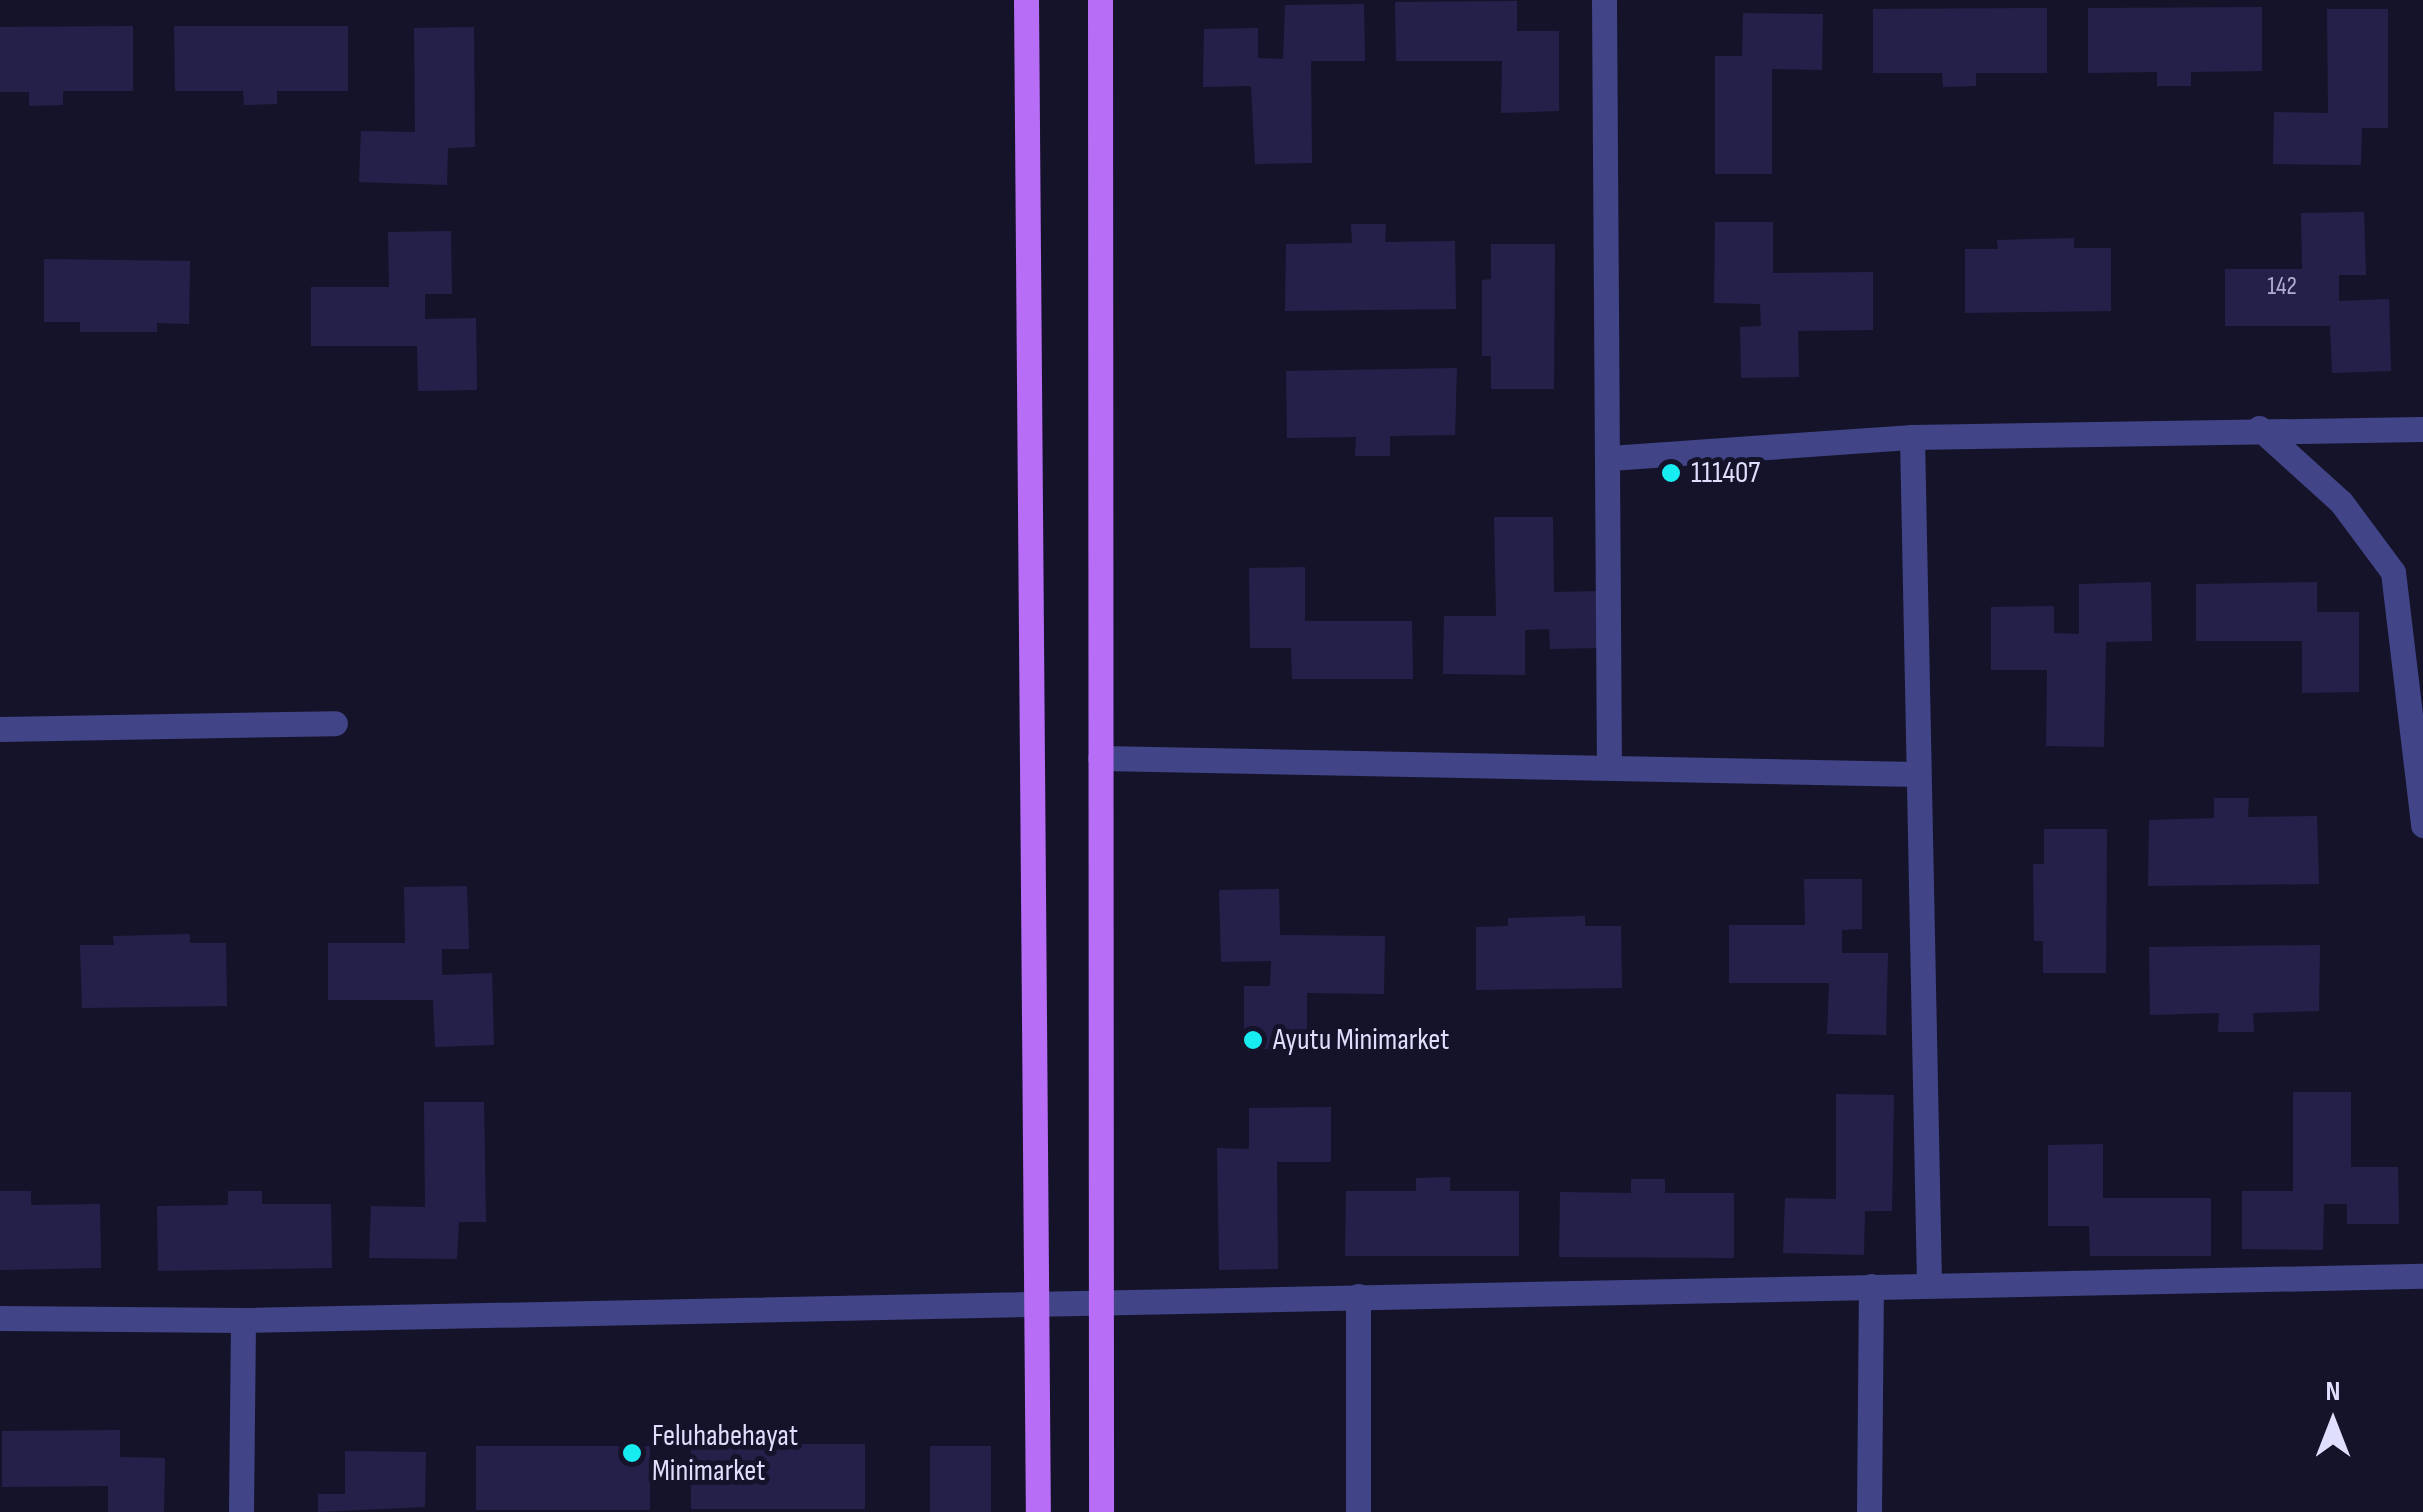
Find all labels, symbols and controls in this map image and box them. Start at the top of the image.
house number: 142 [2267,272,2297,302]
place label: 111407 [1691,455,1760,491]
marker: 111407 [1660,462,1682,484]
place label: Ayutu Minimarket [1273,1022,1449,1058]
marker: Ayutu Minimarket [1242,1029,1264,1051]
north arrow [2283,1372,2383,1472]
text: N [2326,1375,2340,1408]
place label: Feluhabehayat Minimarket [652,1418,798,1488]
marker: Feluhabehayat Minimarket [621,1442,643,1464]

